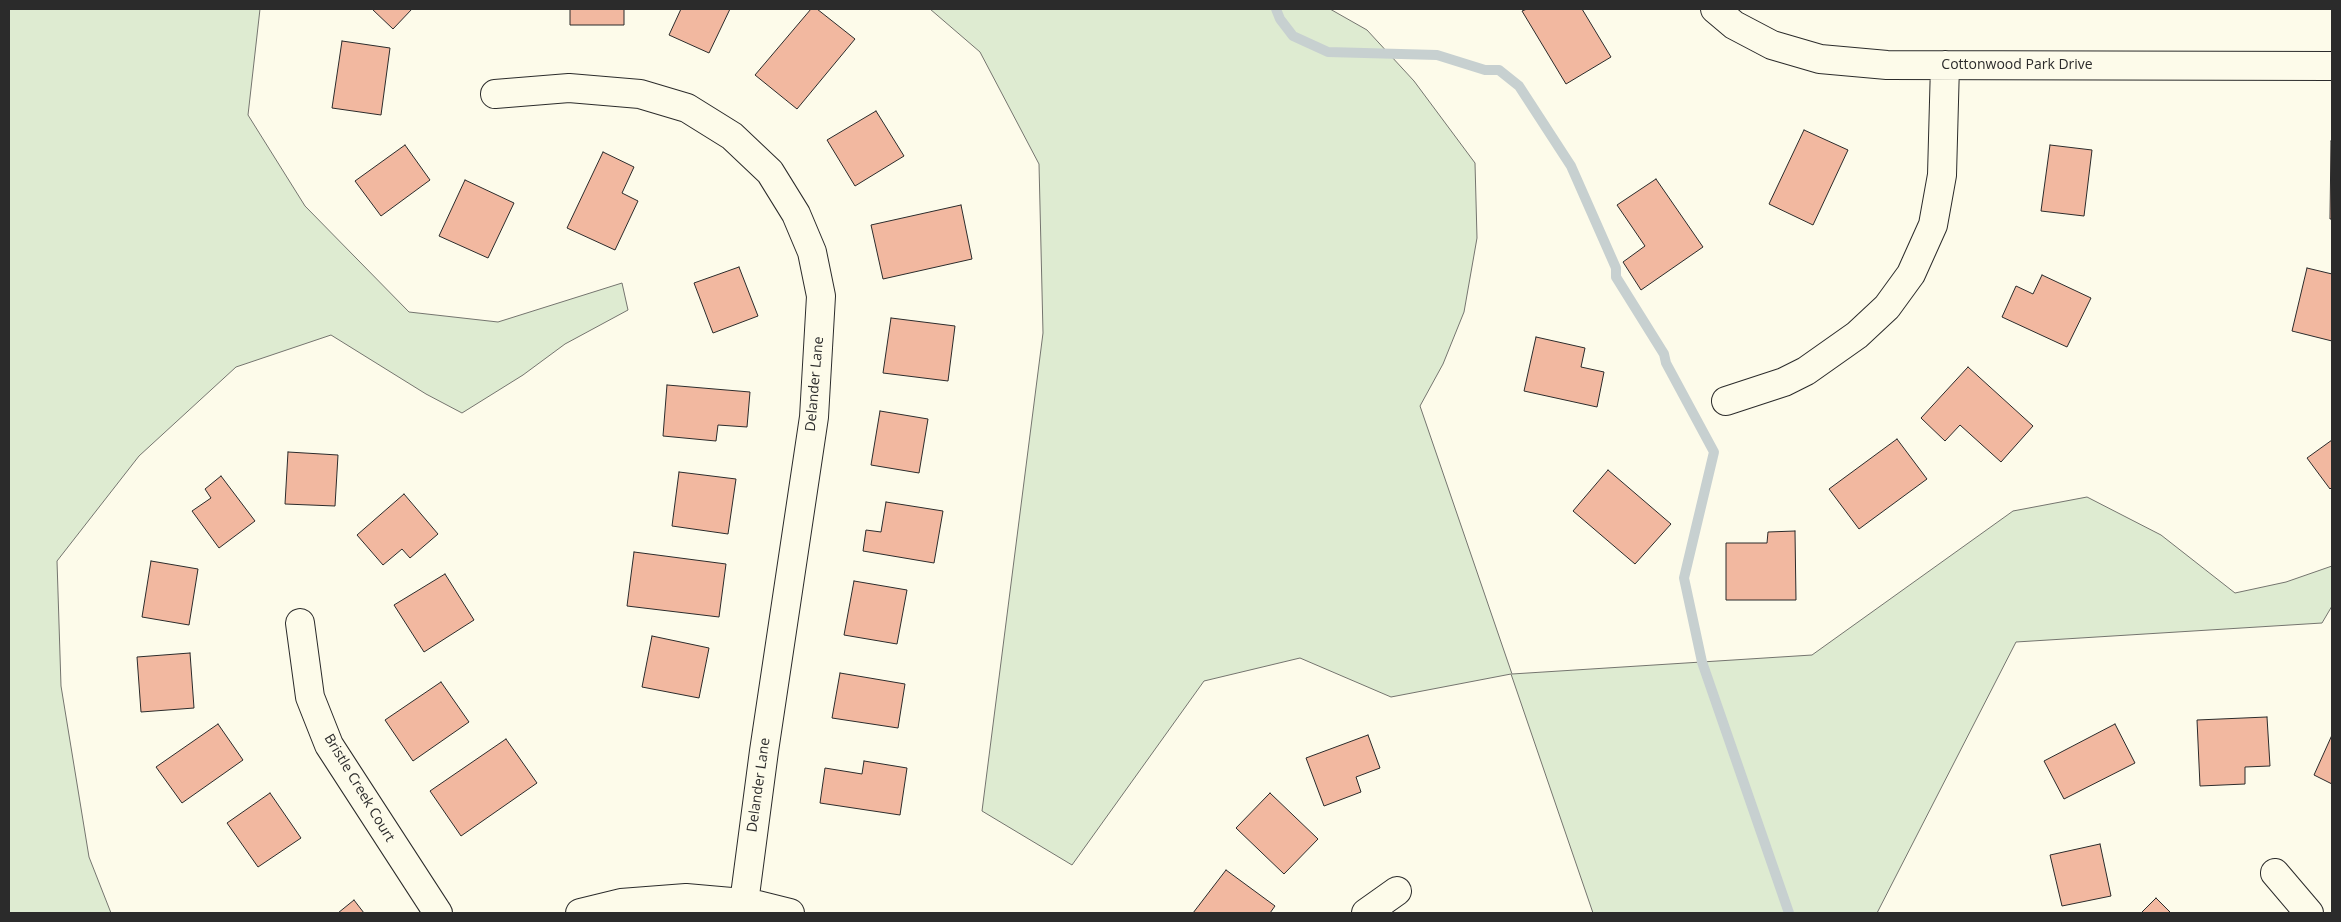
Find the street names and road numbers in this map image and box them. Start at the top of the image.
street label: Cottonwood Park Drive [1941,57,2093,73]
street label: Delander Lane [802,336,828,432]
street label: Bristle Creek Court [320,731,398,845]
street label: Delander Lane [744,737,774,833]

